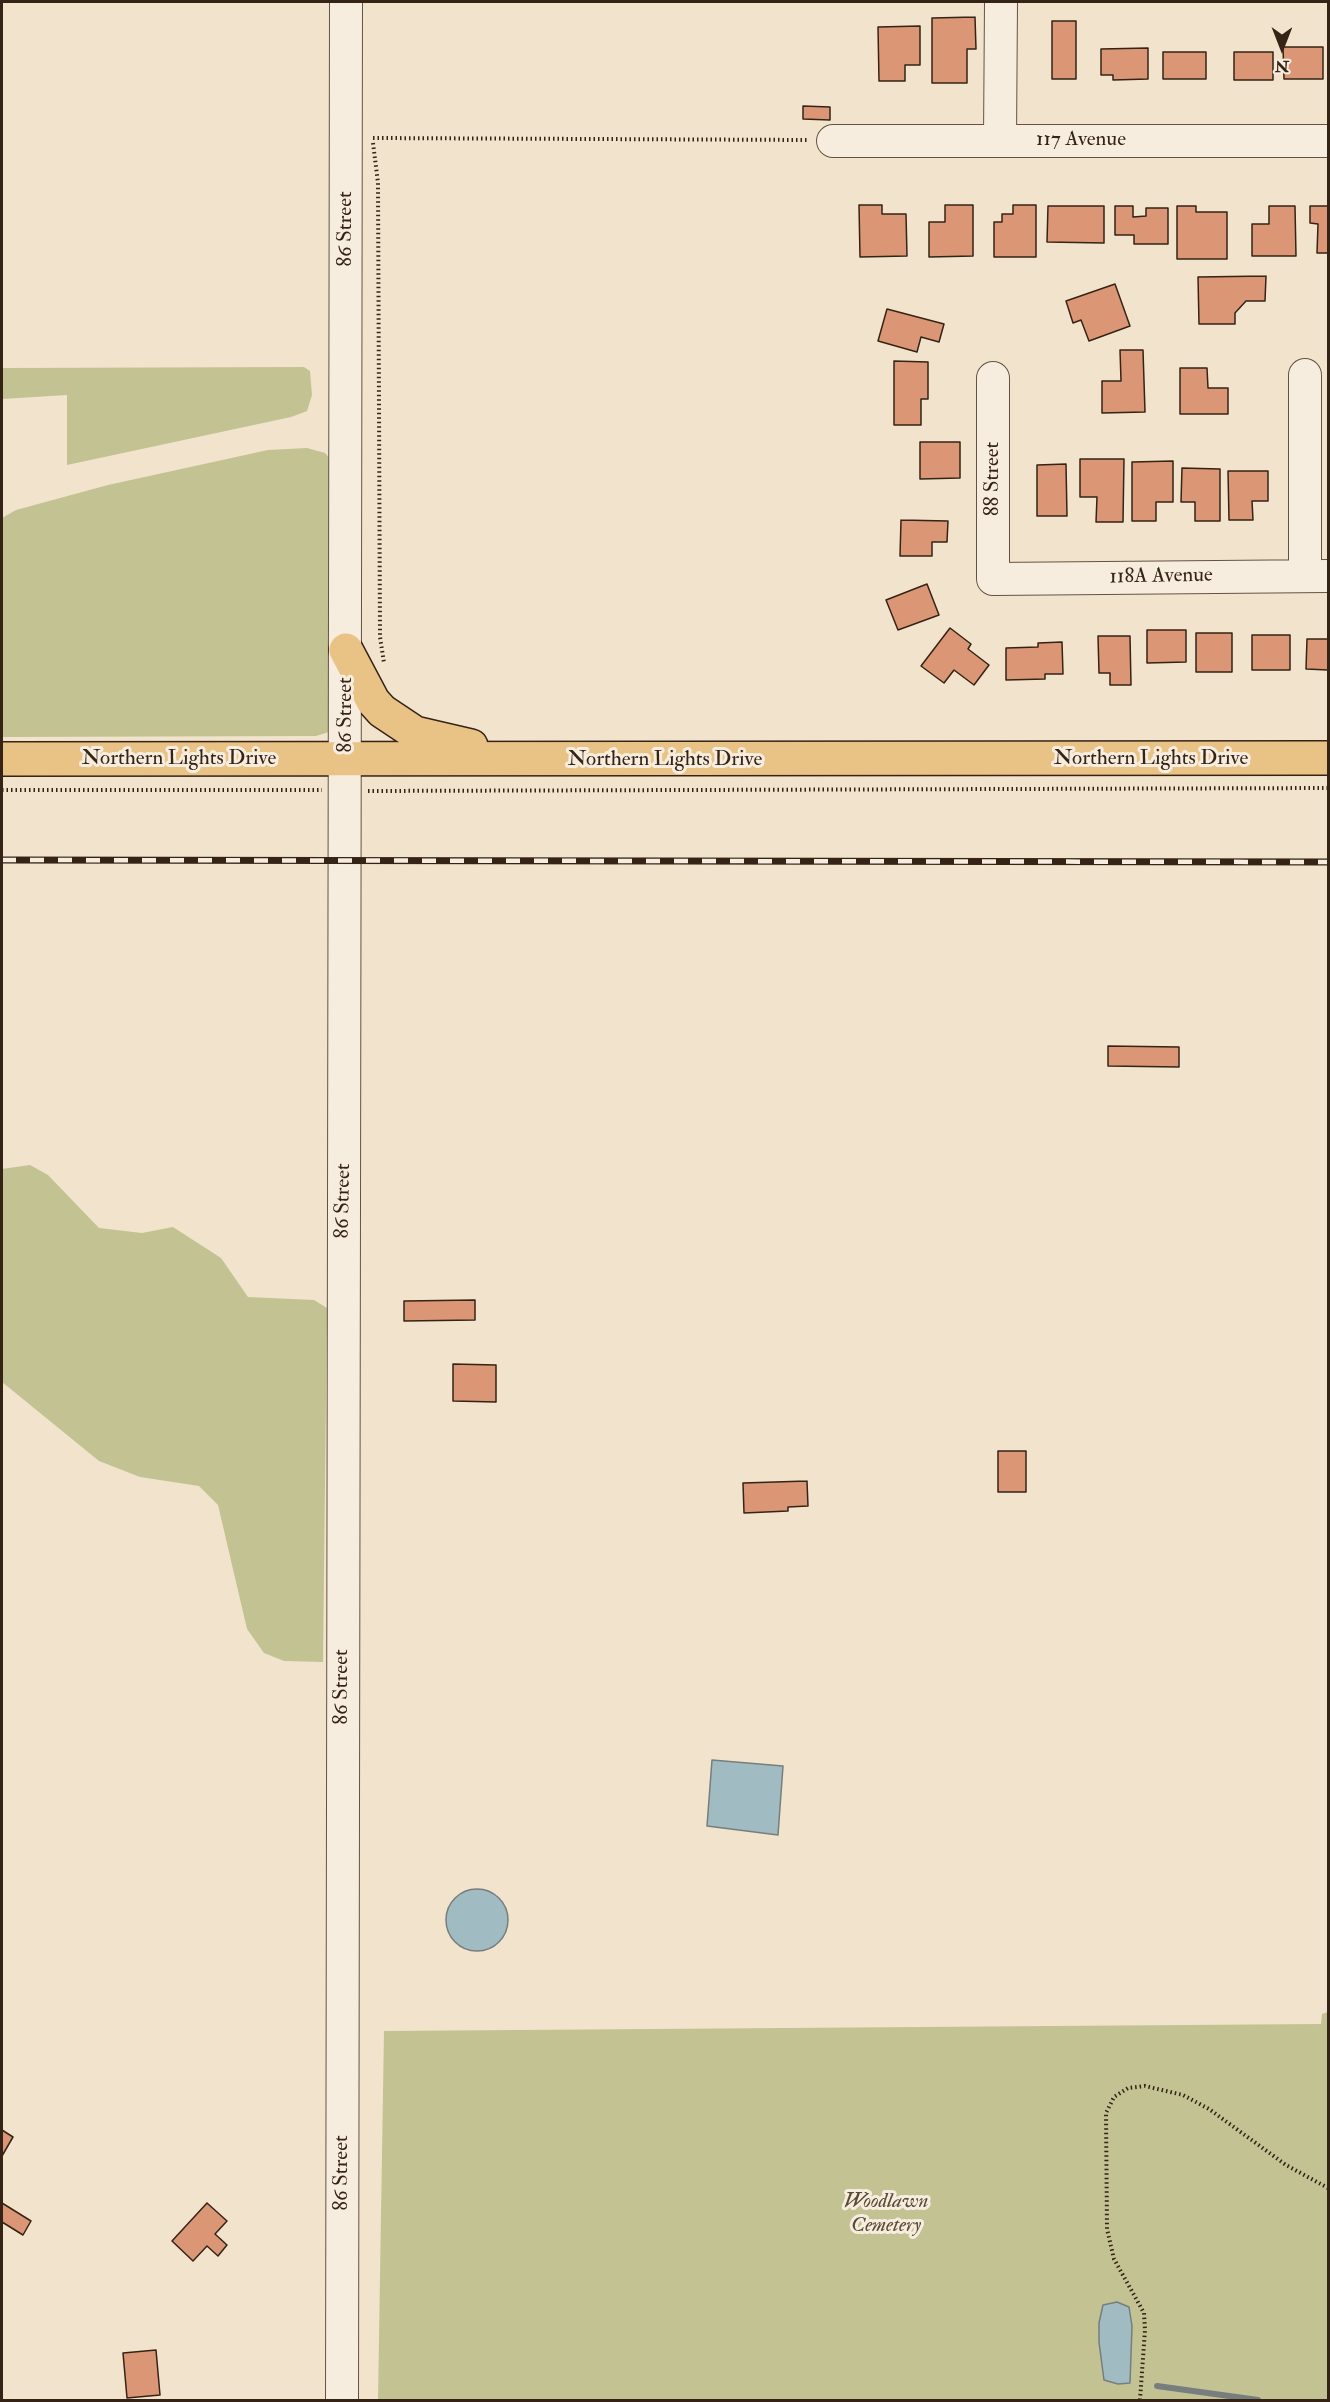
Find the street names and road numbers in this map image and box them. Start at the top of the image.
street label: 117 Avenue [1036,127,1126,153]
street label: 86 Street [333,191,359,267]
street label: 88 Street [980,442,1006,516]
street label: 118A Avenue [1109,563,1213,591]
street label: 86 Street [333,677,359,753]
street label: Northern Lights Drive [82,746,276,772]
street label: Northern Lights Drive [1054,746,1248,772]
street label: Northern Lights Drive [568,747,762,773]
street label: 86 Street [331,1163,357,1239]
street label: 86 Street [329,1649,355,1725]
street label: 86 Street [329,2135,355,2211]

